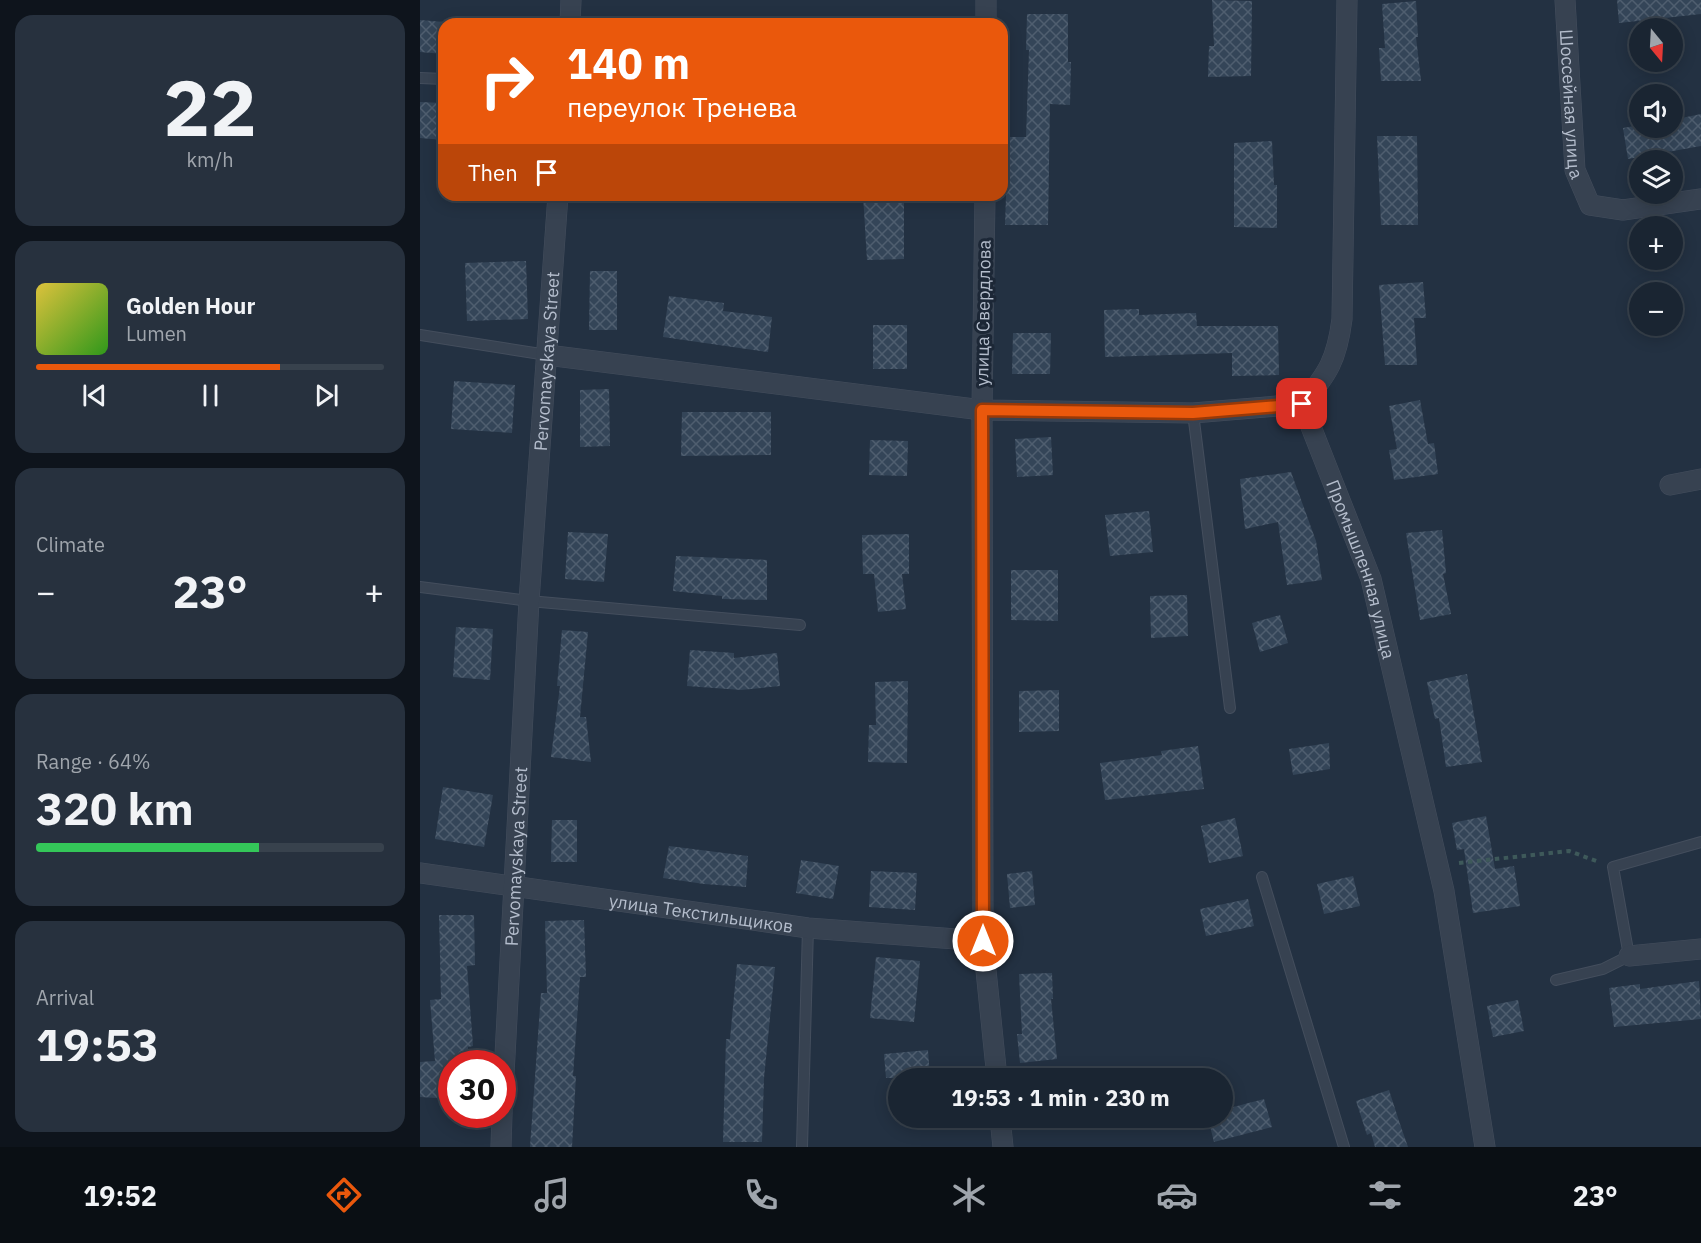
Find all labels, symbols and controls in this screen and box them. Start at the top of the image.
north arrow [1629,18,1683,72]
map controls [1629,18,1683,336]
street label: Шоссейная улица [1555,28,1589,183]
text: 140 m [567,36,690,91]
icon: right [468,42,546,120]
text: 22 [163,56,257,157]
button: sound [1629,84,1683,138]
text: переулок Тренева [567,89,797,124]
text: km/h [186,146,234,173]
button: layers [1629,150,1683,204]
icon: arrive [530,156,563,189]
text: Then [468,158,518,187]
button: + [1629,216,1683,270]
street label: улица Свердлова [970,239,996,386]
street label: Pervomayskaya Street [528,271,564,452]
button: − [1629,282,1683,336]
text: Golden Hour [126,291,255,320]
text: Lumen [126,320,187,347]
pin [1276,378,1327,429]
icon: previous [78,379,111,412]
icon: pause [194,379,227,412]
icon: next [310,379,343,412]
icon: arrive [1285,387,1318,420]
street label: Промышленная улица [1321,476,1401,662]
text: Climate [36,531,105,558]
text: 23° [172,562,248,620]
text: − [36,570,56,613]
text: + [364,570,384,613]
text: Range · 64% [36,748,151,775]
street label: Pervomayskaya Street [499,766,532,947]
text: 320 km [36,779,194,837]
street label: улица Текстильщиков [608,888,795,937]
position arrow [951,909,1015,973]
text: Arrival [36,984,94,1011]
text: 19:53 [36,1015,159,1073]
speed limit sign: 30 [438,1050,516,1128]
text: 19:53 · 1 min · 230 m [951,1083,1170,1112]
icon: directions [323,1174,365,1216]
icon: music [531,1174,573,1216]
icon: phone [740,1174,782,1216]
icon: climate [948,1174,990,1216]
icon: car [1156,1174,1198,1216]
icon: filters [1364,1174,1406,1216]
text: 19:52 [83,1178,157,1213]
text: 23° [1573,1178,1618,1213]

